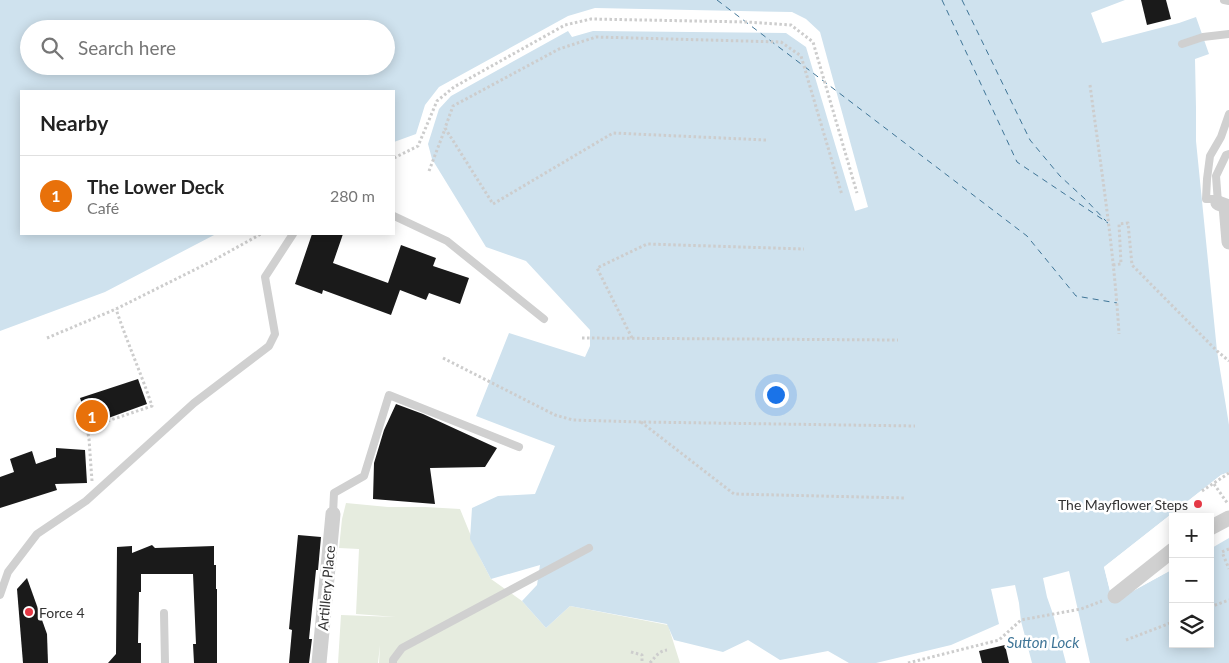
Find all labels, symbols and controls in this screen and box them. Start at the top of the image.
search box [20,20,395,75]
icon: search [38,34,66,62]
text: Search here [78,36,176,59]
text: Nearby [40,110,108,135]
text: The Lower Deck [87,175,224,198]
text: 1 [51,186,61,205]
text: 280 m [330,186,375,205]
text: Café [87,198,119,217]
your location [763,382,789,408]
pin: 1 [76,397,108,435]
place label: The Mayflower Steps [1058,496,1188,513]
marker: The Mayflower Steps [1192,498,1204,510]
map controls [1169,513,1214,648]
button: + [1169,513,1214,558]
street label: Artillery Place [314,545,338,631]
button: − [1169,558,1214,603]
button: layers [1169,603,1214,648]
place label: Force 4 [39,604,85,621]
marker: Force 4 [23,606,35,618]
water label: Sutton Lock [1007,633,1080,651]

